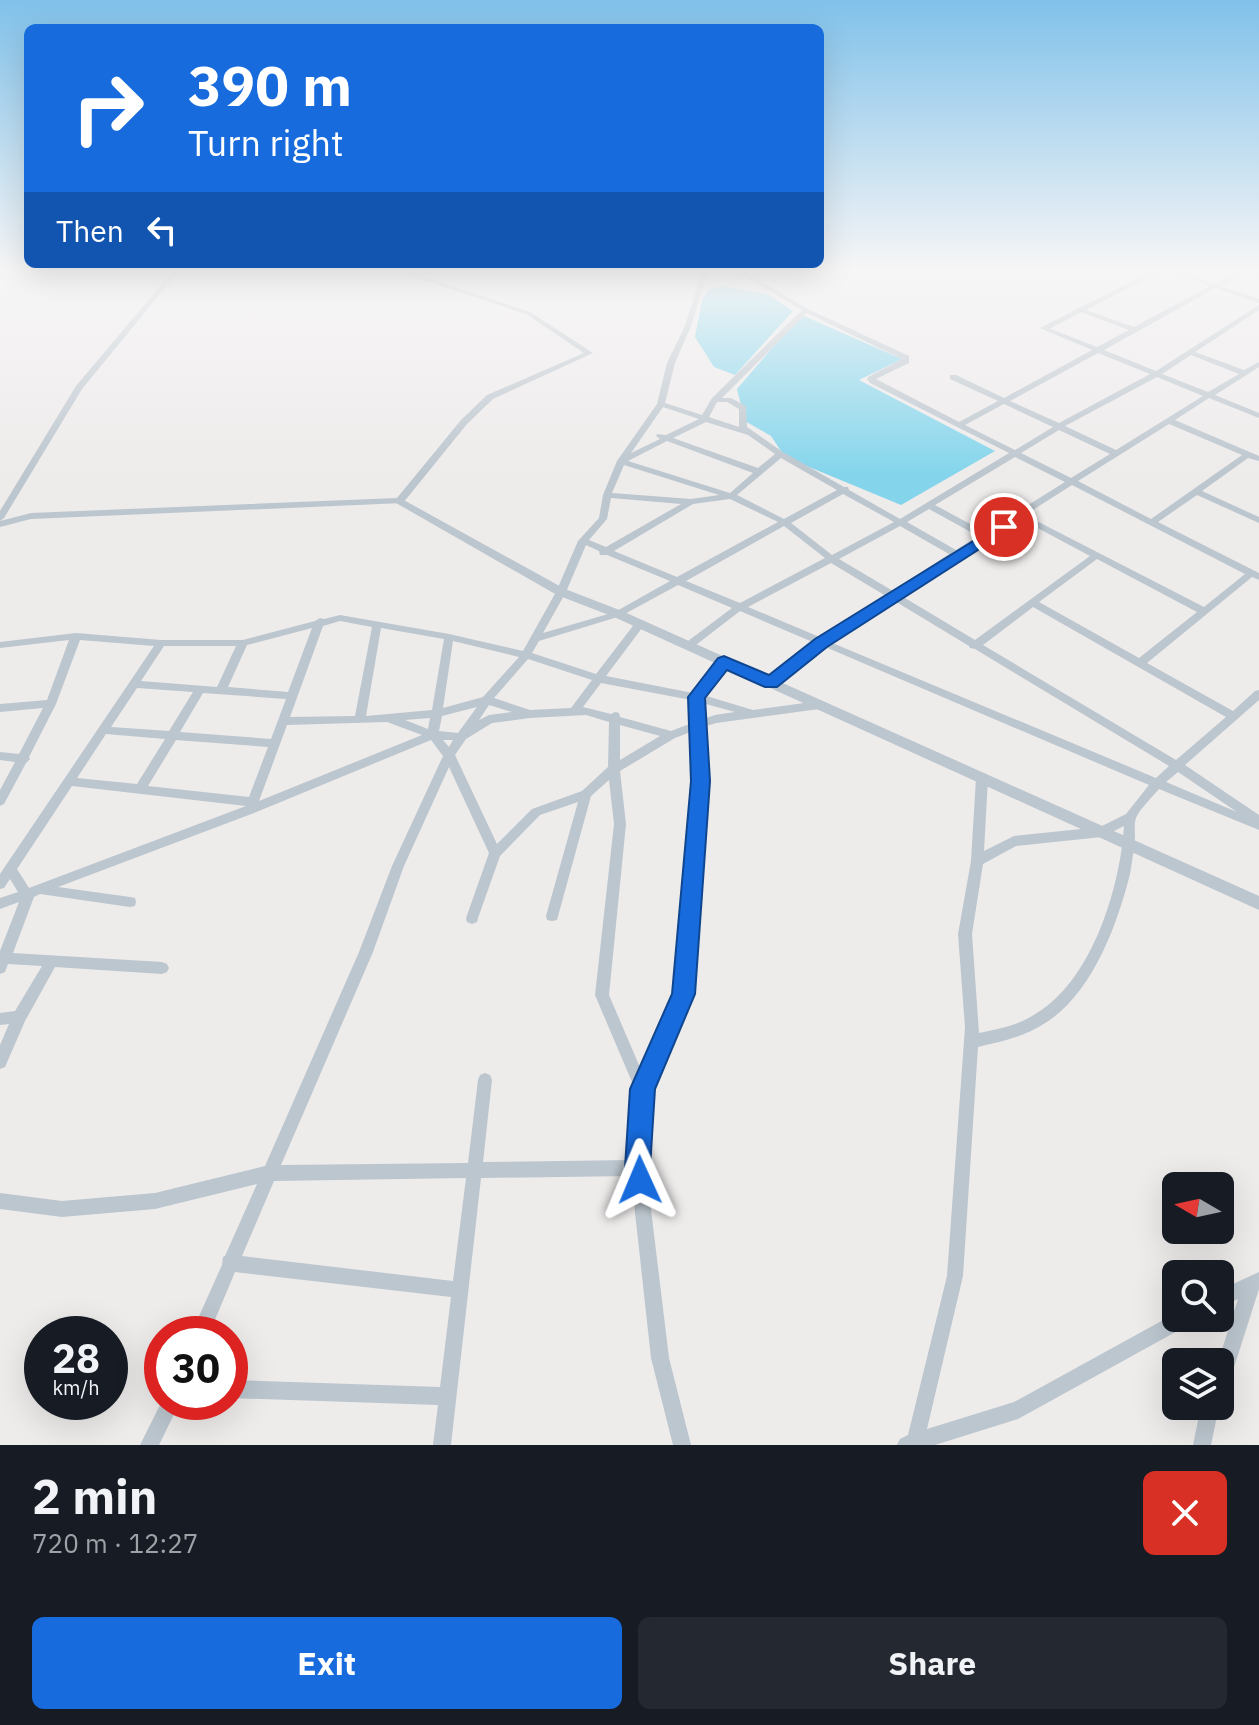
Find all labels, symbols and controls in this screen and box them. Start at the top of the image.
text: 390 m [188,49,352,121]
icon: right [56,56,160,160]
text: Turn right [188,119,344,166]
icon: left [140,208,184,252]
text: Then [56,211,124,250]
pin [970,493,1038,561]
icon: arrive [982,505,1026,549]
position arrow [598,1138,682,1222]
north arrow [1162,1172,1234,1244]
map controls [1162,1172,1234,1420]
button: search [1162,1260,1234,1332]
speed limit sign: 30 [144,1316,248,1420]
text: 28 [52,1332,100,1384]
button: layers [1162,1348,1234,1420]
text: km/h [52,1374,100,1401]
text: 2 min [32,1465,157,1527]
button: close [1143,1471,1227,1555]
text: 720 m · 12:27 [32,1526,198,1560]
button: Exit [32,1617,622,1709]
button: Share [638,1617,1227,1709]

